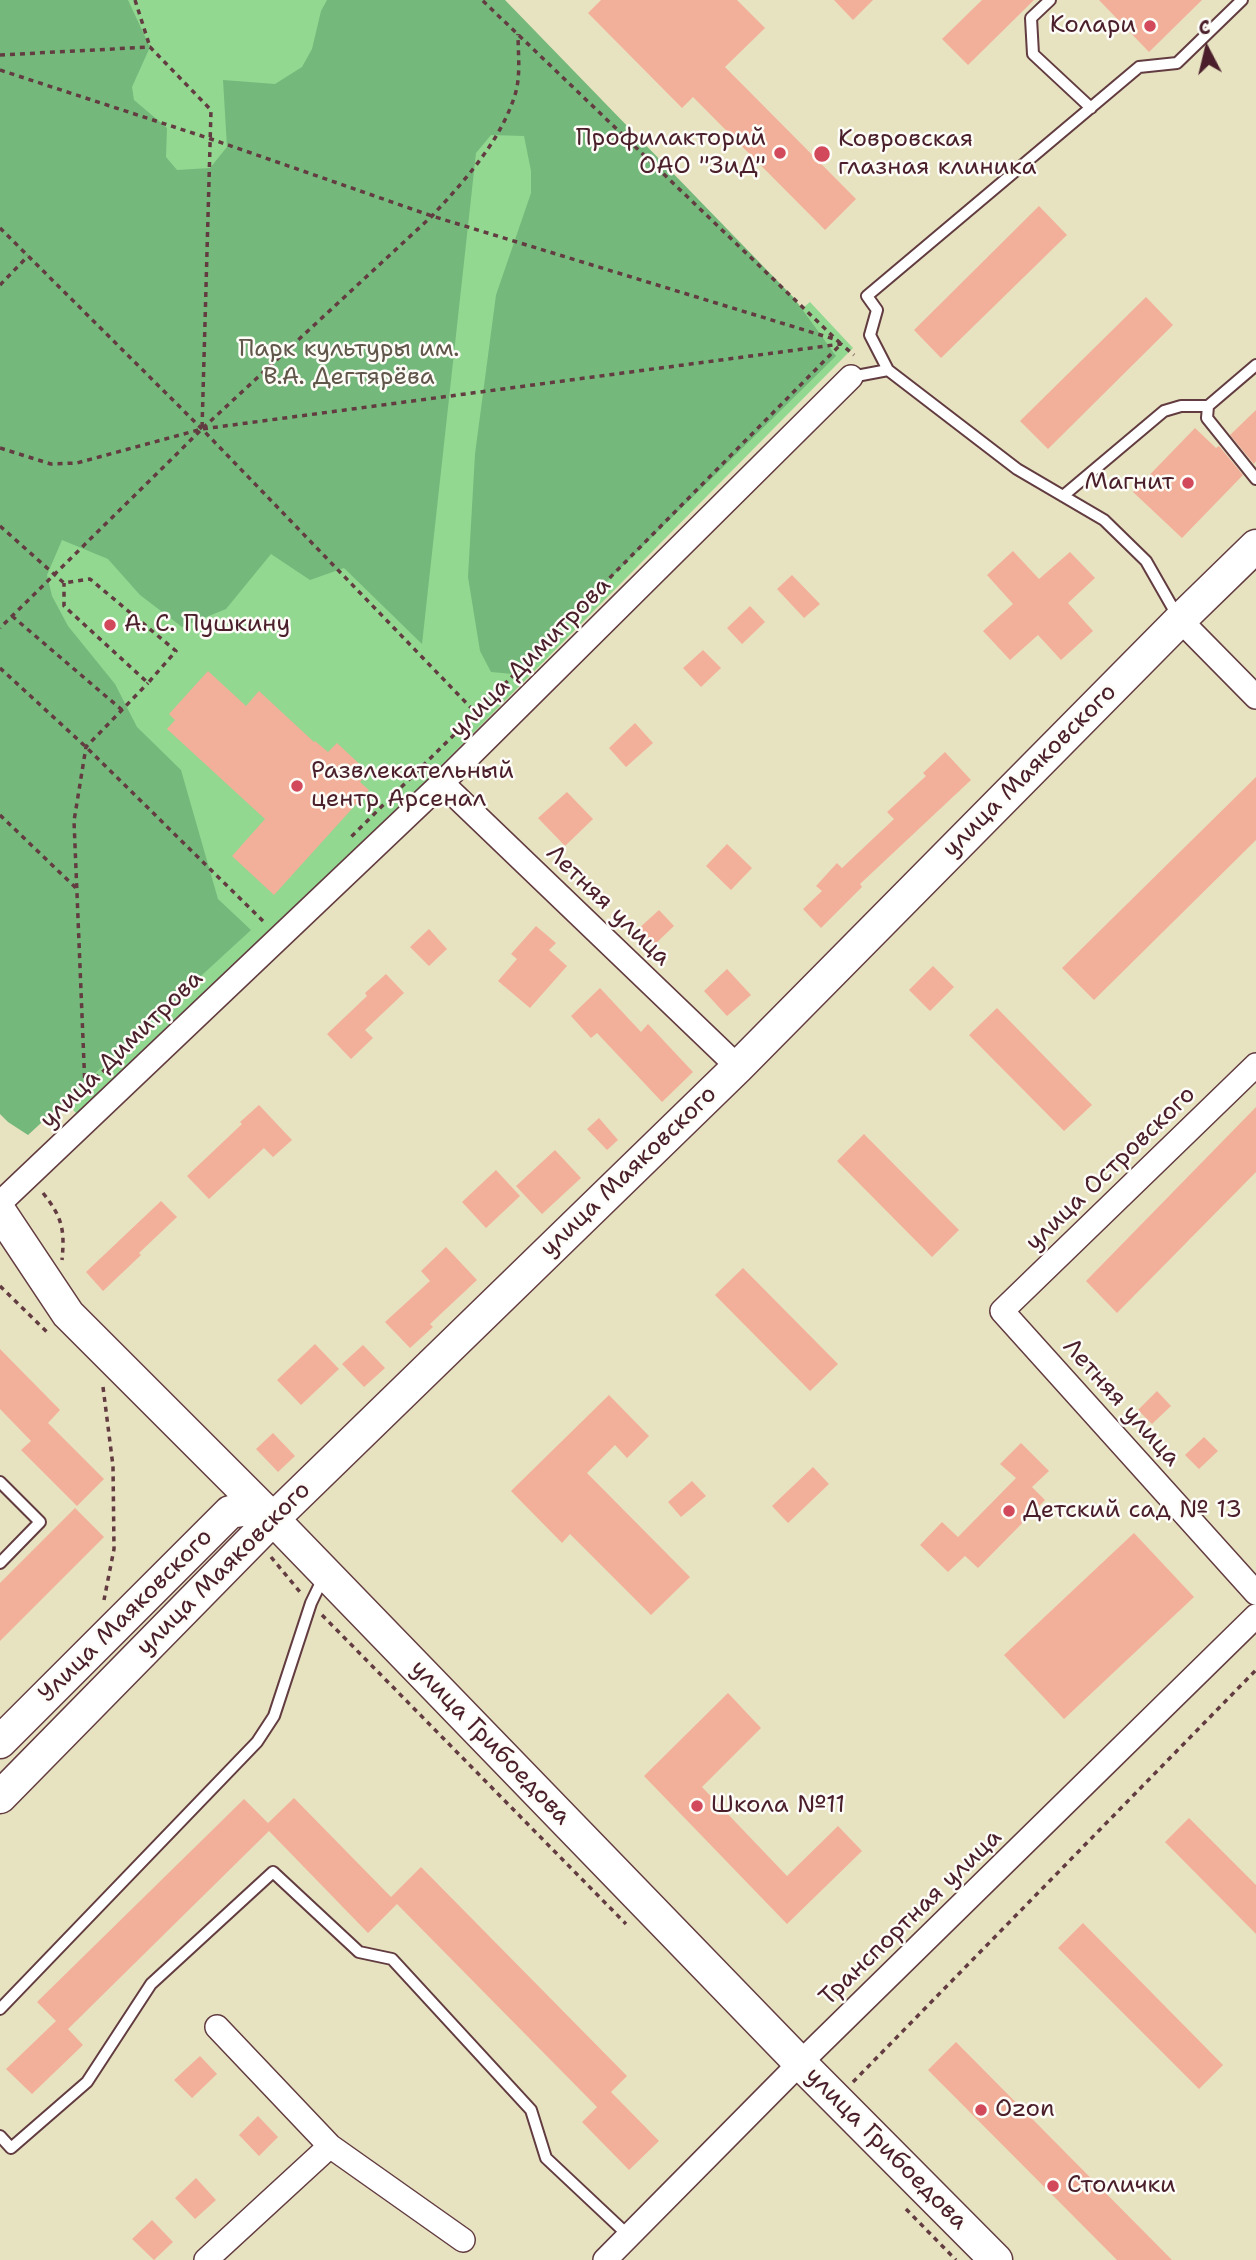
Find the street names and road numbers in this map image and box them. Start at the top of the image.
street label: улица Димитрова [445,572,617,744]
street label: улица Маяковского [937,678,1123,864]
street label: Летняя улица [540,839,676,973]
street label: улица Димитрова [35,965,209,1135]
street label: улица Маяковского [535,1080,723,1264]
street label: улица Островского [1020,1081,1202,1257]
street label: Летняя улица [1056,1333,1186,1473]
street label: улица Маяковского [131,1476,317,1662]
street label: Улица Маяковского [33,1523,219,1709]
street label: улица Грибоедова [404,1655,576,1831]
street label: Транспортная улица [814,1823,1008,2013]
street label: улица Грибоедова [799,2062,973,2236]

